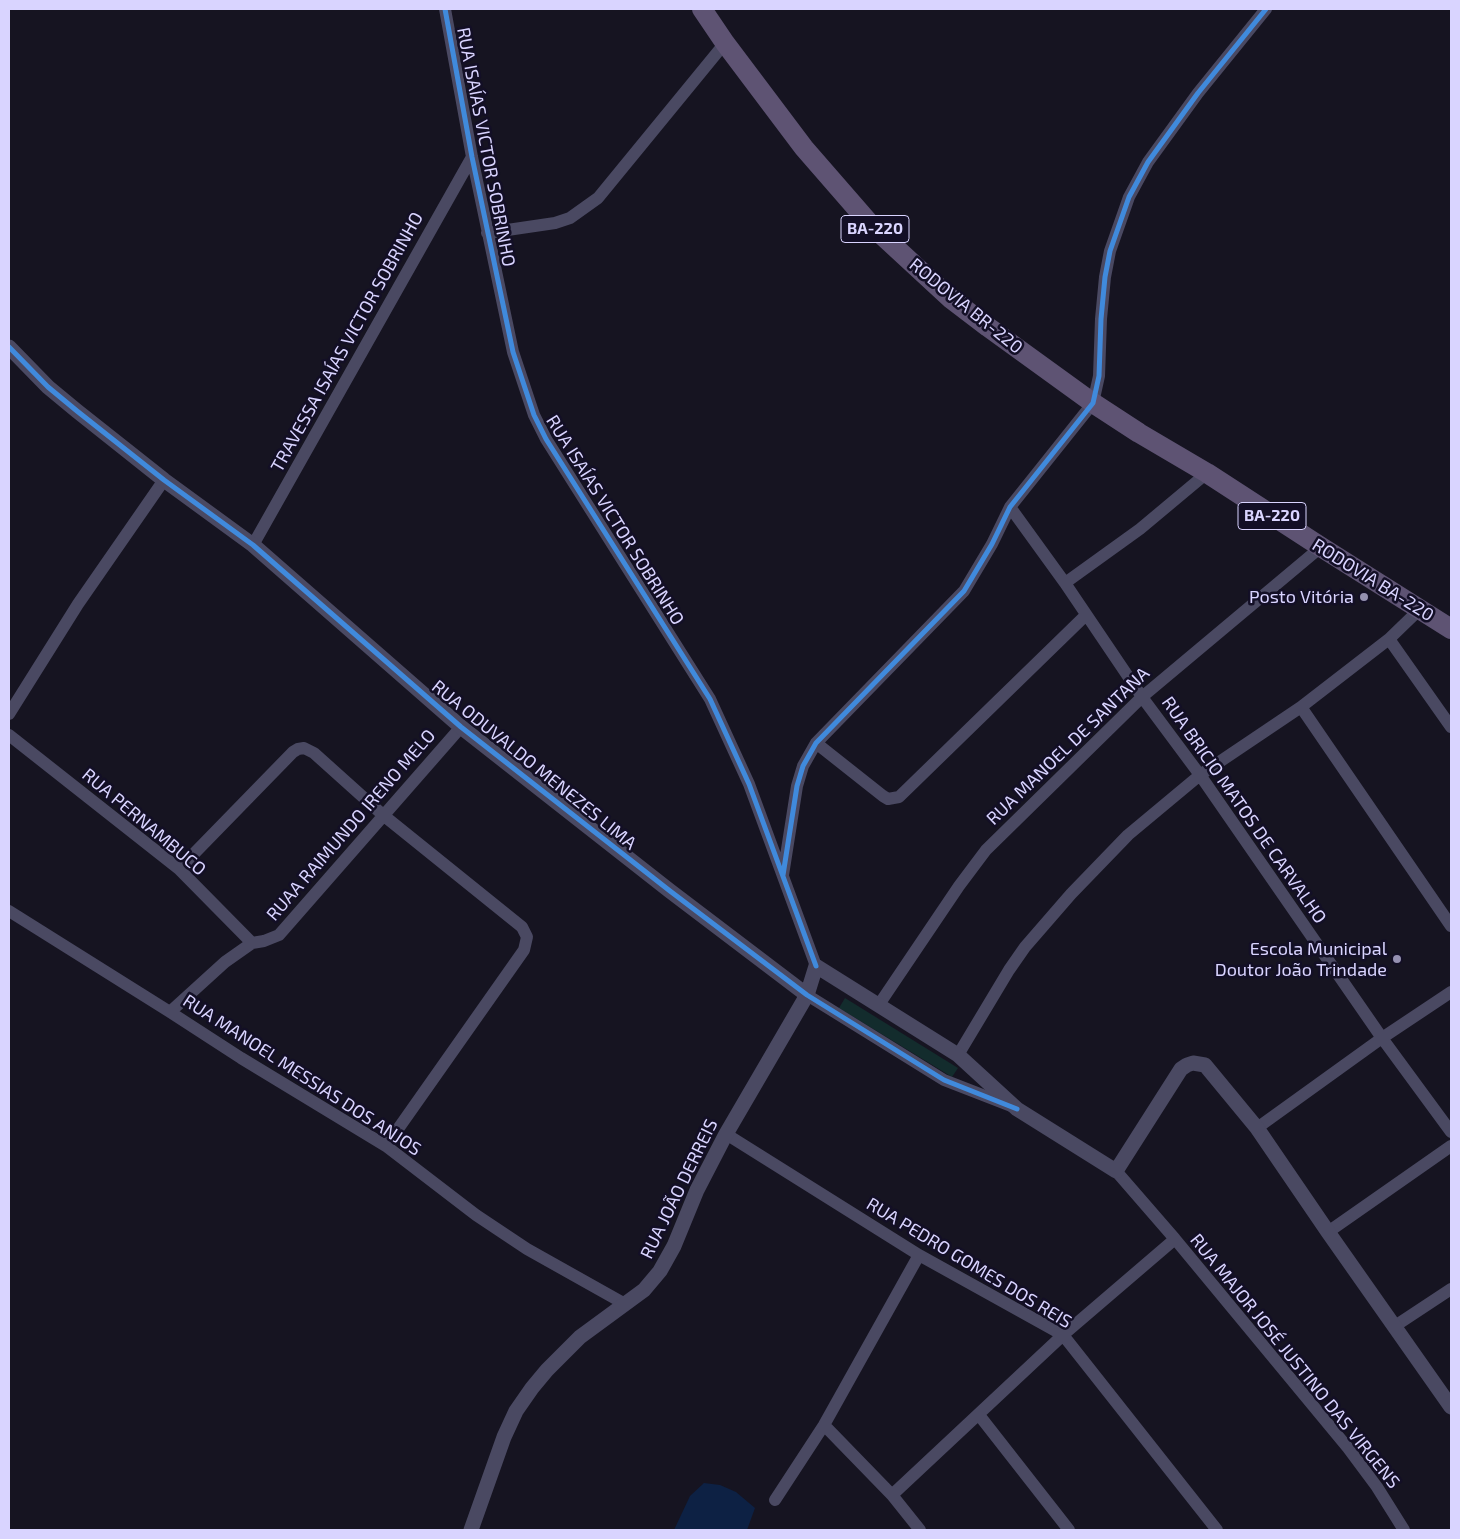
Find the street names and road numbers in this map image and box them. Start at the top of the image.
street label: RUA ISAÍAS VICTOR SOBRINHO [452,25,520,269]
street label: TRAVESSA ISAÍAS VICTOR SOBRINHO [266,208,428,476]
road number: BA-220 [841,215,909,242]
street label: RODOVIA BR-220 [905,254,1027,358]
street label: RUA ISAÍAS VICTOR SOBRINHO [541,411,689,629]
road number: BA-220 [1238,502,1306,530]
street label: RODOVIA BA-220 [1308,534,1438,626]
street label: RUA MANOEL DE SANTANA [982,663,1154,829]
street label: RUA ODUVALDO MENEZES LIMA [427,676,641,854]
street label: RUA BRICIO MATOS DE CARVALHO [1157,692,1331,928]
street label: RUAA RAIMUNDO IRENO MELO [262,725,440,925]
street label: RUA PERNAMBUCO [78,764,210,880]
street label: RUA MANOEL MESSIAS DOS ANJOS [179,990,425,1160]
street label: RUA JOÃO DERREIS [636,1116,722,1262]
street label: RUA PEDRO GOMES DOS REIS [863,1193,1075,1333]
street label: RUA MAJOR JOSÉ JUSTINO DAS VIRGENS [1186,1229,1404,1493]

